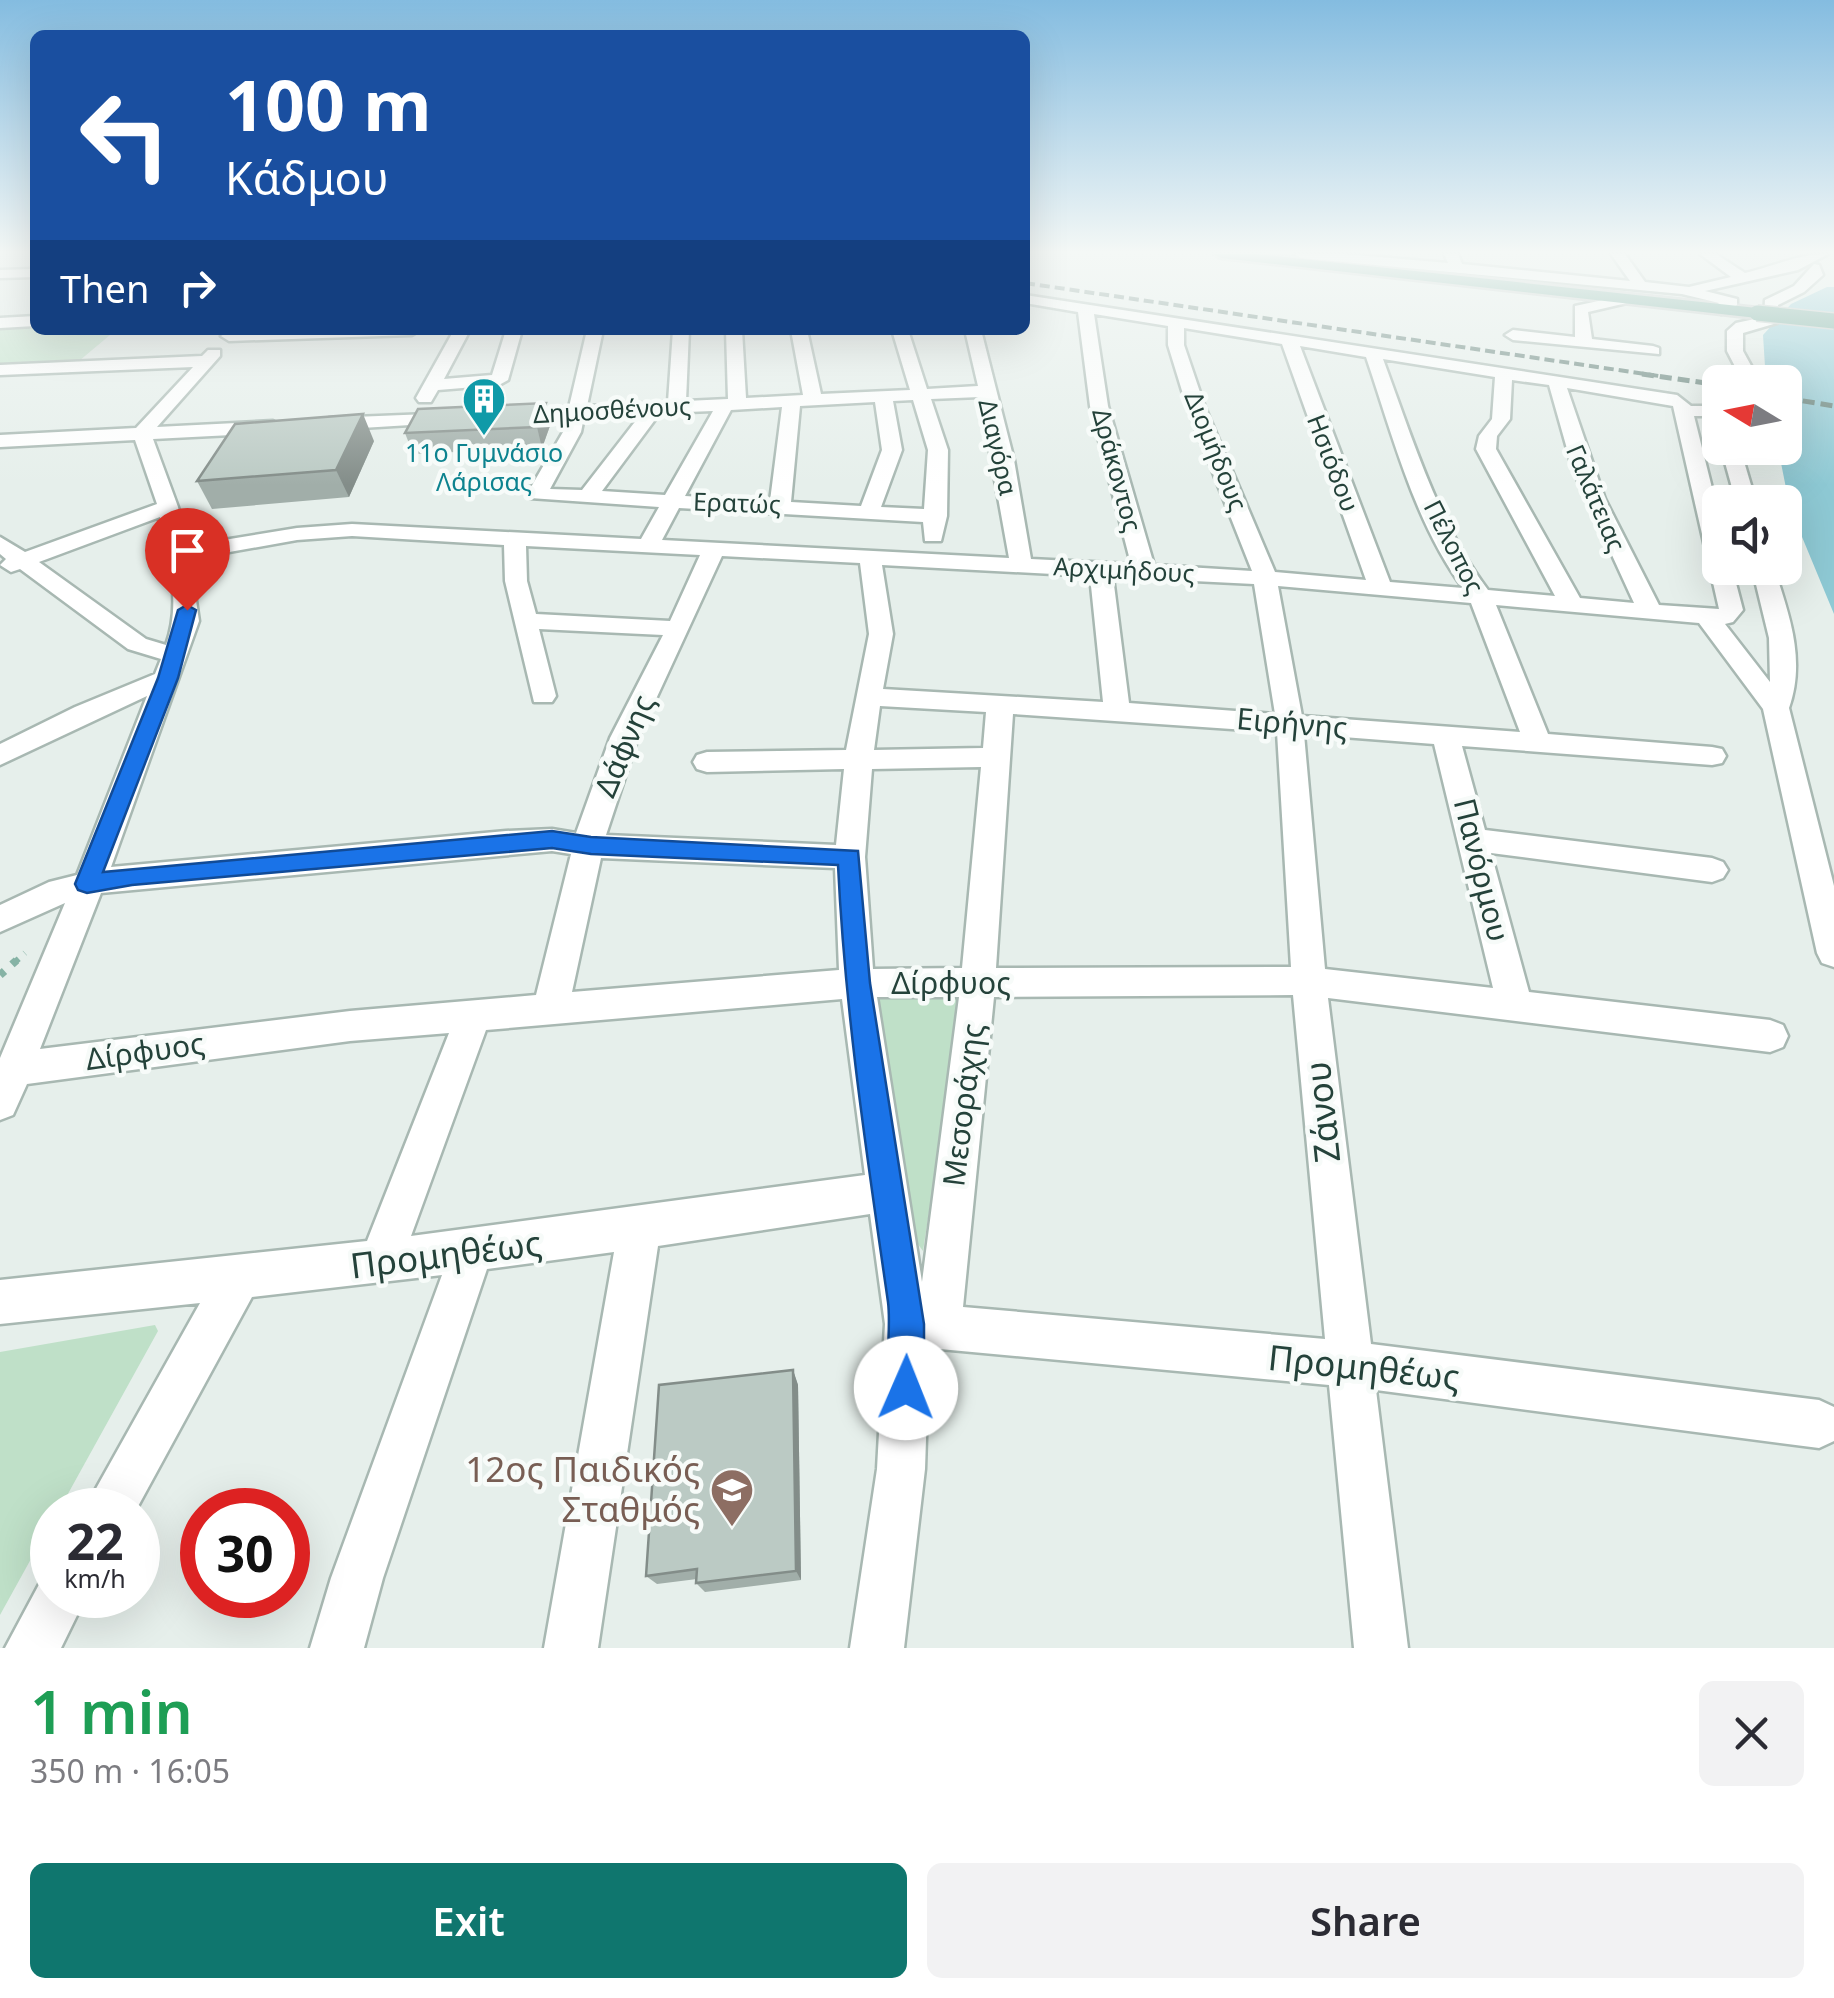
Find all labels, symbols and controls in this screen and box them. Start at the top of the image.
text: 100 m [225,56,432,152]
icon: left [60,70,190,200]
text: Κάδμου [225,147,389,208]
icon: right [170,260,225,315]
text: Then [60,262,150,314]
north arrow [1702,365,1802,465]
map controls [1702,365,1802,585]
building icon: 11ο Γυμνάσιο Λάρισας [461,376,507,437]
street label: Διομήδους [1177,386,1256,516]
street label: Δημοσθένους [532,388,692,430]
street label: Διαγόρα [971,395,1027,499]
street label: Δράκοντος [1085,404,1151,535]
street label: Ησιόδου [1300,409,1368,516]
place label: 11ο Γυμνάσιο Λάρισας [405,435,563,498]
street label: Γαλάτειας [1559,439,1635,556]
street label: Ερατώς [692,483,782,521]
button: sound [1702,485,1802,585]
street label: Πέλοπος [1417,494,1493,599]
pin [145,508,230,611]
icon: arrive [160,523,215,578]
street label: Αρχιμήδους [1053,548,1196,590]
street label: Δάφνης [584,688,663,803]
street label: Ειρήνης [1235,697,1349,748]
street label: Πανόρμου [1445,794,1520,946]
street label: Δίρφυος [891,962,1011,1003]
street label: Μεσοράχης [932,1021,993,1189]
street label: Δίρφυος [83,1022,207,1079]
street label: Ζάνου [1293,1059,1350,1165]
street label: Προμηθέως [347,1218,544,1289]
street label: Προμηθέως [1266,1333,1462,1400]
position arrow [854,1336,958,1440]
place label: 12ος Παιδικός Σταθμός [465,1445,700,1532]
school or university icon: 12ος Παιδικός Σταθμός [709,1467,755,1528]
speed limit sign: 30 [180,1488,310,1618]
text: 22 [66,1507,124,1575]
text: km/h [64,1561,126,1595]
text: 1 min [30,1670,193,1752]
button: close [1699,1681,1804,1786]
text: 350 m · 16:05 [30,1749,230,1792]
button: Exit [30,1863,907,1978]
button: Share [927,1863,1804,1978]

